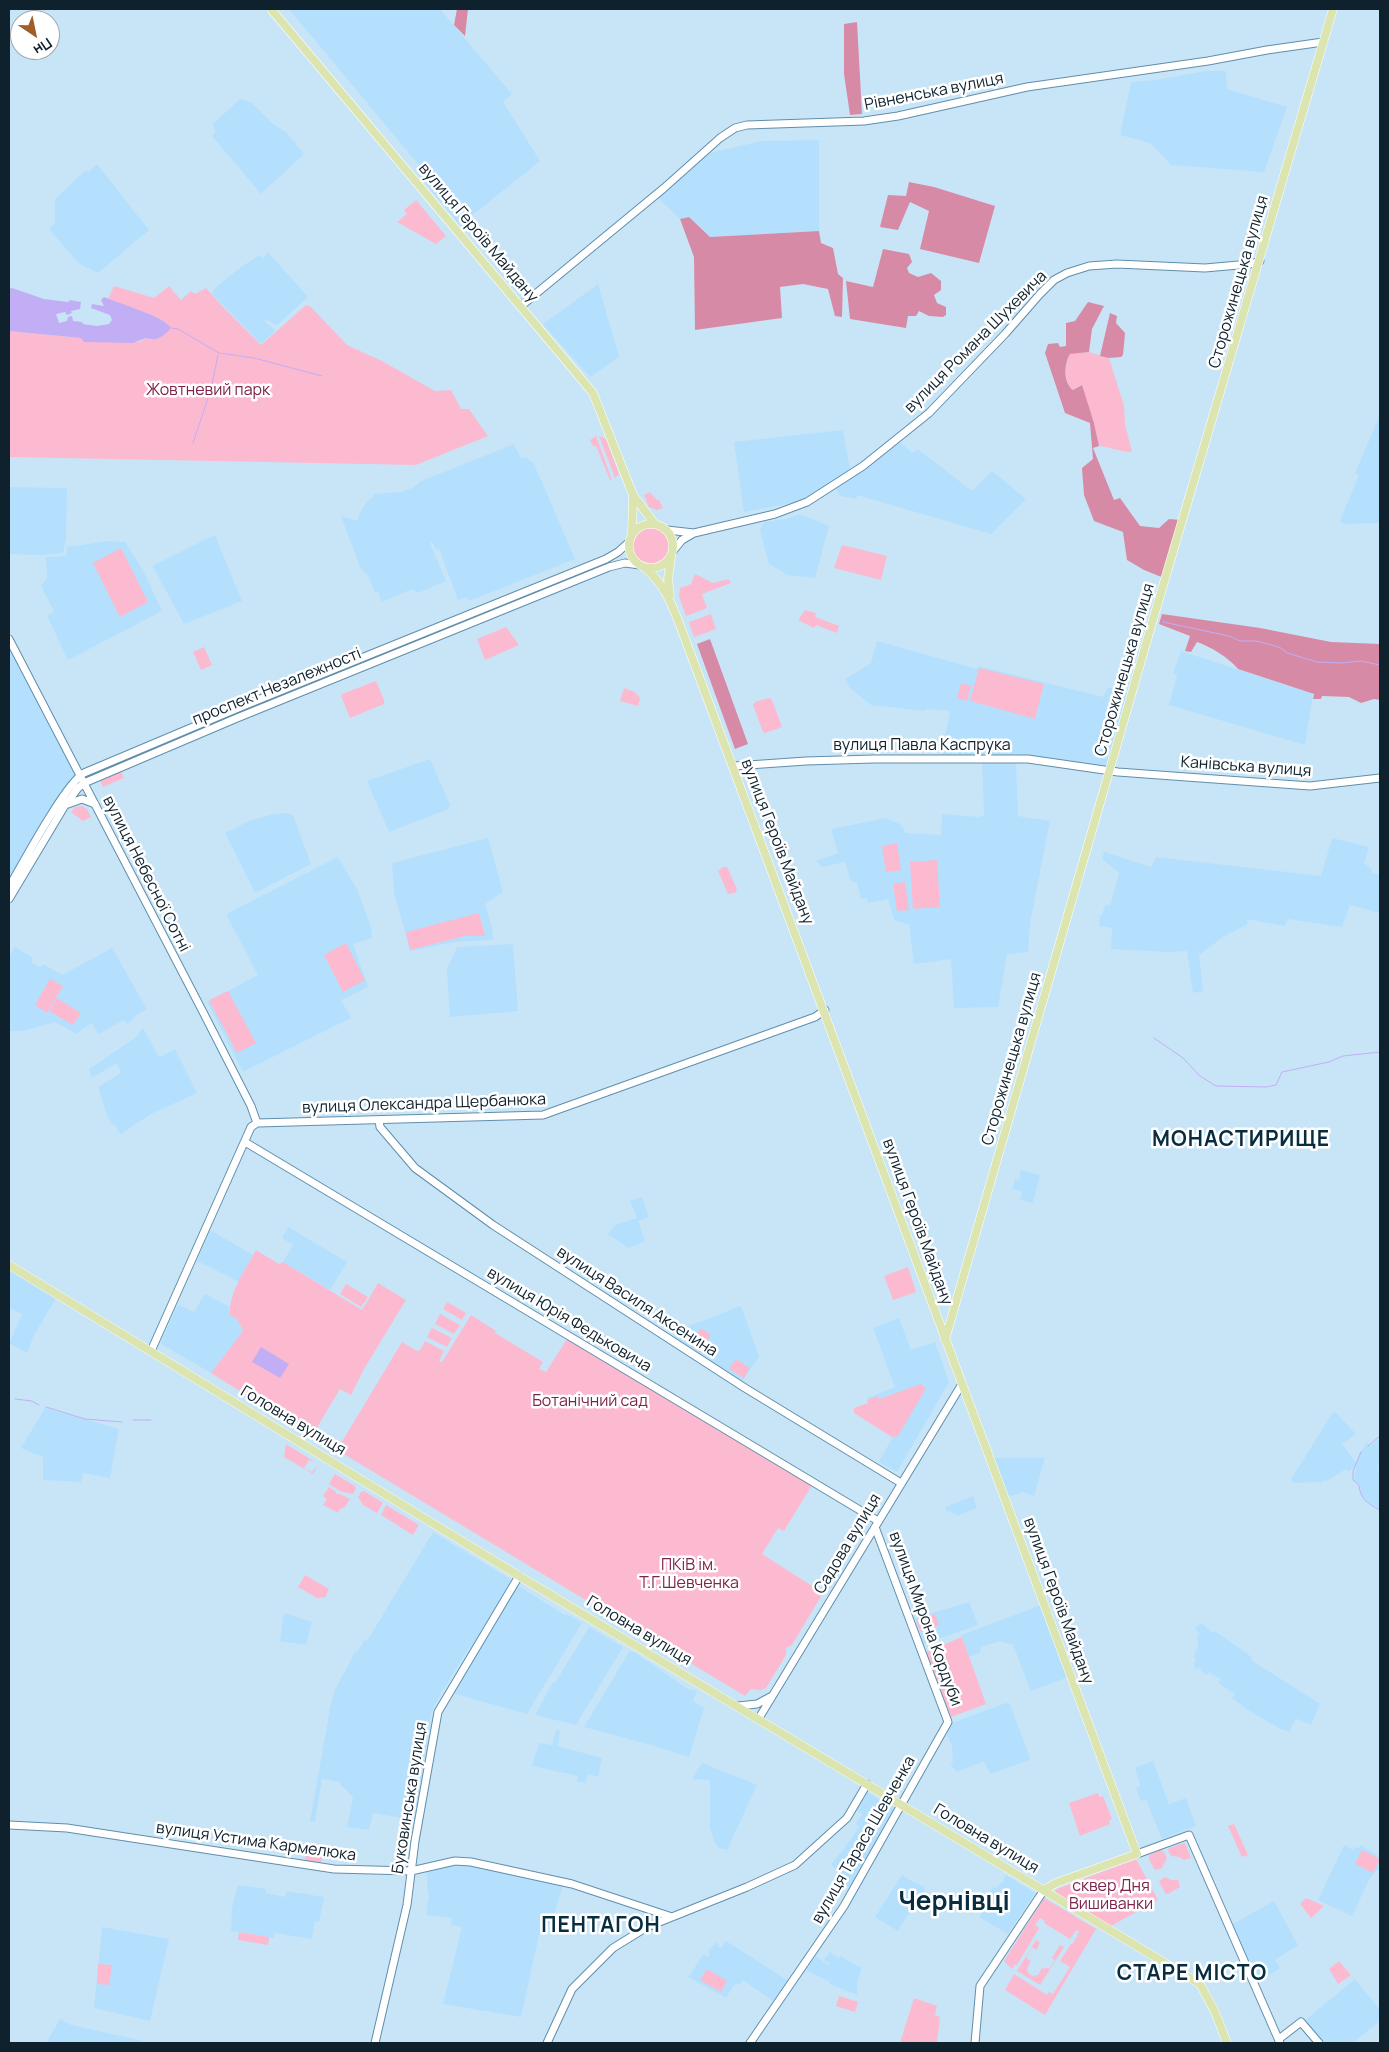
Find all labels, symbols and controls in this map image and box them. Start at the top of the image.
north arrow [10,10,60,60]
text: Пн [30,34,56,60]
street label: Рівненська вулиця [863,69,1005,115]
street label: вулиця Героїв Майдану [414,159,542,307]
street label: Сторожинецька вулиця [1205,193,1273,371]
street label: вулиця Романа Шухевича [901,267,1051,417]
park label: Жовтневий парк [146,381,270,401]
street label: Сторожинецька вулиця [1091,581,1159,759]
street label: проспект Незалежності [190,644,364,730]
street label: вулиця Павла Каспрука [833,736,1011,756]
street label: Канівська вулиця [1180,753,1312,781]
street label: вулиця Героїв Майдану [737,756,817,928]
street label: вулиця Небесної Сотні [98,793,194,955]
street label: Сторожинецька вулиця [978,970,1046,1148]
street label: вулиця Олександра Щербанюка [302,1090,546,1118]
district label: МОНАСТИРИЩЕ [1151,1127,1331,1153]
street label: вулиця Героїв Майдану [878,1136,956,1308]
street label: вулиця Василя Аксенина [553,1243,721,1361]
street label: вулиця Юрія Федьковича [483,1263,655,1377]
street label: Головна вулиця [237,1382,349,1460]
park label: Ботанічний сад [532,1392,648,1412]
street label: Садова вулиця [810,1490,886,1598]
street label: вулиця Героїв Майдану [1019,1515,1097,1687]
street label: вулиця Мирона Кордуби [884,1529,966,1709]
park label: ПКіВ ім. Т.Г.Шевченка [639,1556,739,1594]
street label: Головна вулиця [583,1592,695,1670]
street label: Буковинська вулиця [389,1721,431,1875]
street label: вулиця Тараса Шевченка [808,1753,920,1927]
street label: Головна вулиця [930,1800,1042,1878]
street label: вулиця Устима Кармелюка [155,1818,357,1866]
park label: сквер Дня Вишиванки [1069,1877,1153,1915]
district label: Чернівці [898,1887,1010,1919]
district label: ПЕНТАГОН [540,1913,662,1939]
district label: СТАРЕ МІСТО [1115,1961,1269,1987]

